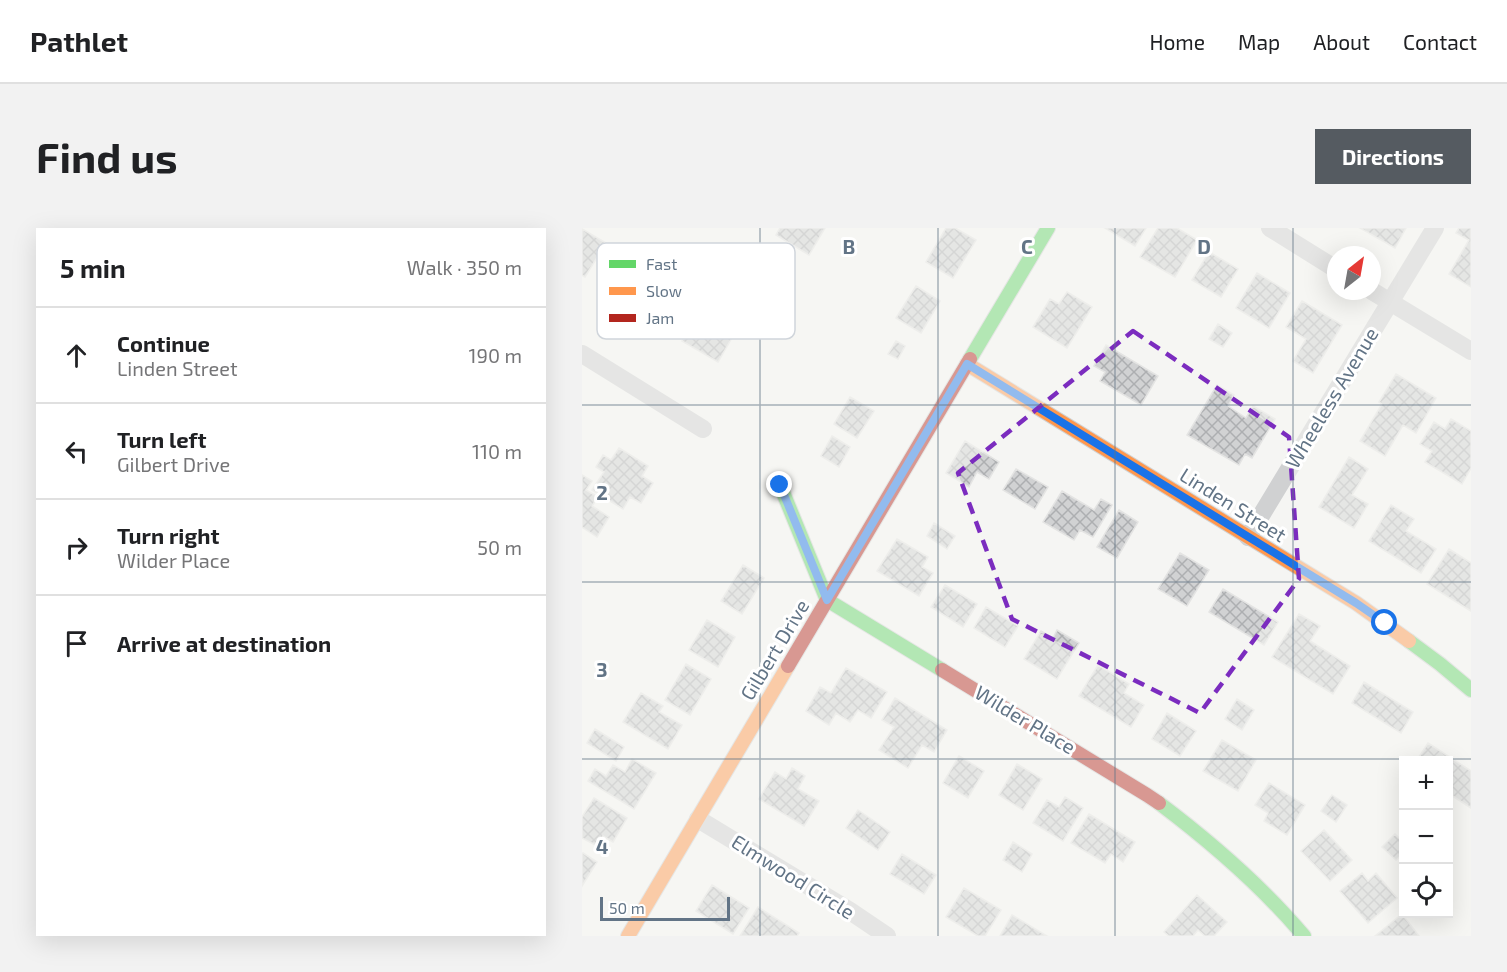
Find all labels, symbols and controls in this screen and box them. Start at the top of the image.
text: Pathlet [30,24,128,58]
text: Home [1149,29,1205,54]
text: Map [1238,29,1280,54]
text: About [1313,29,1370,54]
text: Contact [1403,29,1477,54]
button: Directions [1315,129,1471,184]
text: Find us [36,131,178,181]
text: B [843,234,855,258]
text: C [1021,234,1033,258]
text: D [1197,234,1211,258]
legend [597,243,795,339]
north arrow [1327,246,1381,300]
text: 5 min [60,252,126,283]
text: Fast [646,254,677,273]
text: Walk · 350 m [407,255,522,279]
text: Slow [646,281,682,300]
text: Jam [646,308,674,327]
street label: Wheeless Avenue [1280,323,1383,472]
text: Continue [117,330,210,356]
icon: ahead [60,339,93,372]
text: 190 m [469,343,522,367]
text: Linden Street [117,356,238,380]
text: Turn left [117,426,206,452]
icon: left [60,435,93,468]
text: 110 m [472,439,522,463]
text: Gilbert Drive [117,452,230,476]
street label: Linden Street [1176,462,1291,547]
route end [766,471,792,497]
text: 2 [596,480,608,504]
text: Turn right [117,522,219,548]
icon: right [60,531,93,564]
text: 50 m [477,535,522,559]
text: Wilder Place [117,548,230,572]
street label: Gilbert Drive [735,595,814,704]
route start [1371,609,1397,635]
icon: arrive [60,627,93,660]
text: Arrive at destination [117,630,331,656]
text: 3 [596,657,608,681]
street label: Wilder Place [971,680,1080,759]
map controls [1399,756,1453,918]
button: + [1399,756,1453,810]
button: − [1399,810,1453,864]
street label: Elmwood Circle [728,829,859,924]
text: 4 [596,834,609,858]
button: locate [1399,864,1453,918]
scale bar [600,894,730,922]
text: 50 m [609,898,645,917]

